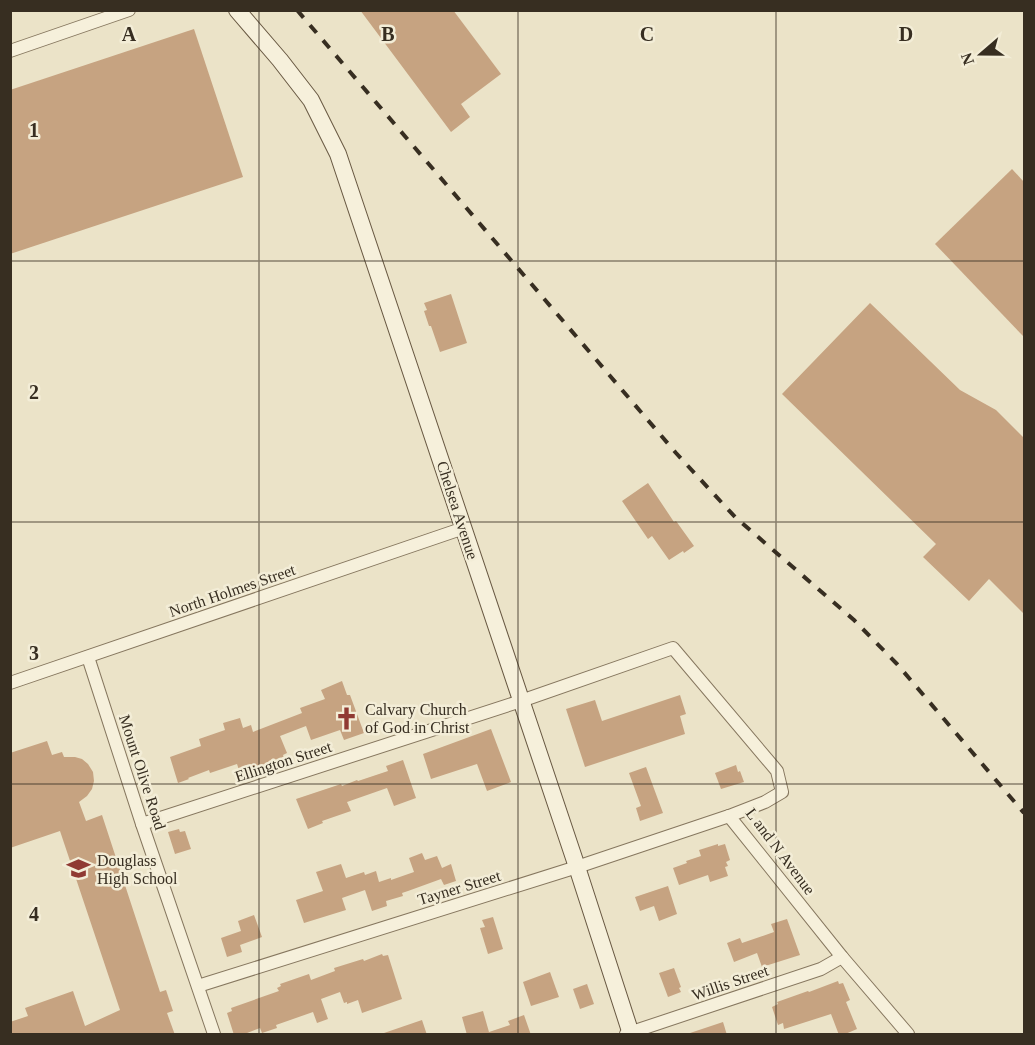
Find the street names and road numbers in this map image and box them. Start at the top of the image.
street label: Chelsea Avenue [434,459,481,561]
street label: North Holmes Street [167,561,298,620]
street label: Mount Olive Road [116,712,169,832]
street label: Ellington Street [233,738,335,786]
street label: L and N Avenue [743,805,819,898]
street label: Tayner Street [416,867,503,909]
street label: Willis Street [690,961,771,1003]

